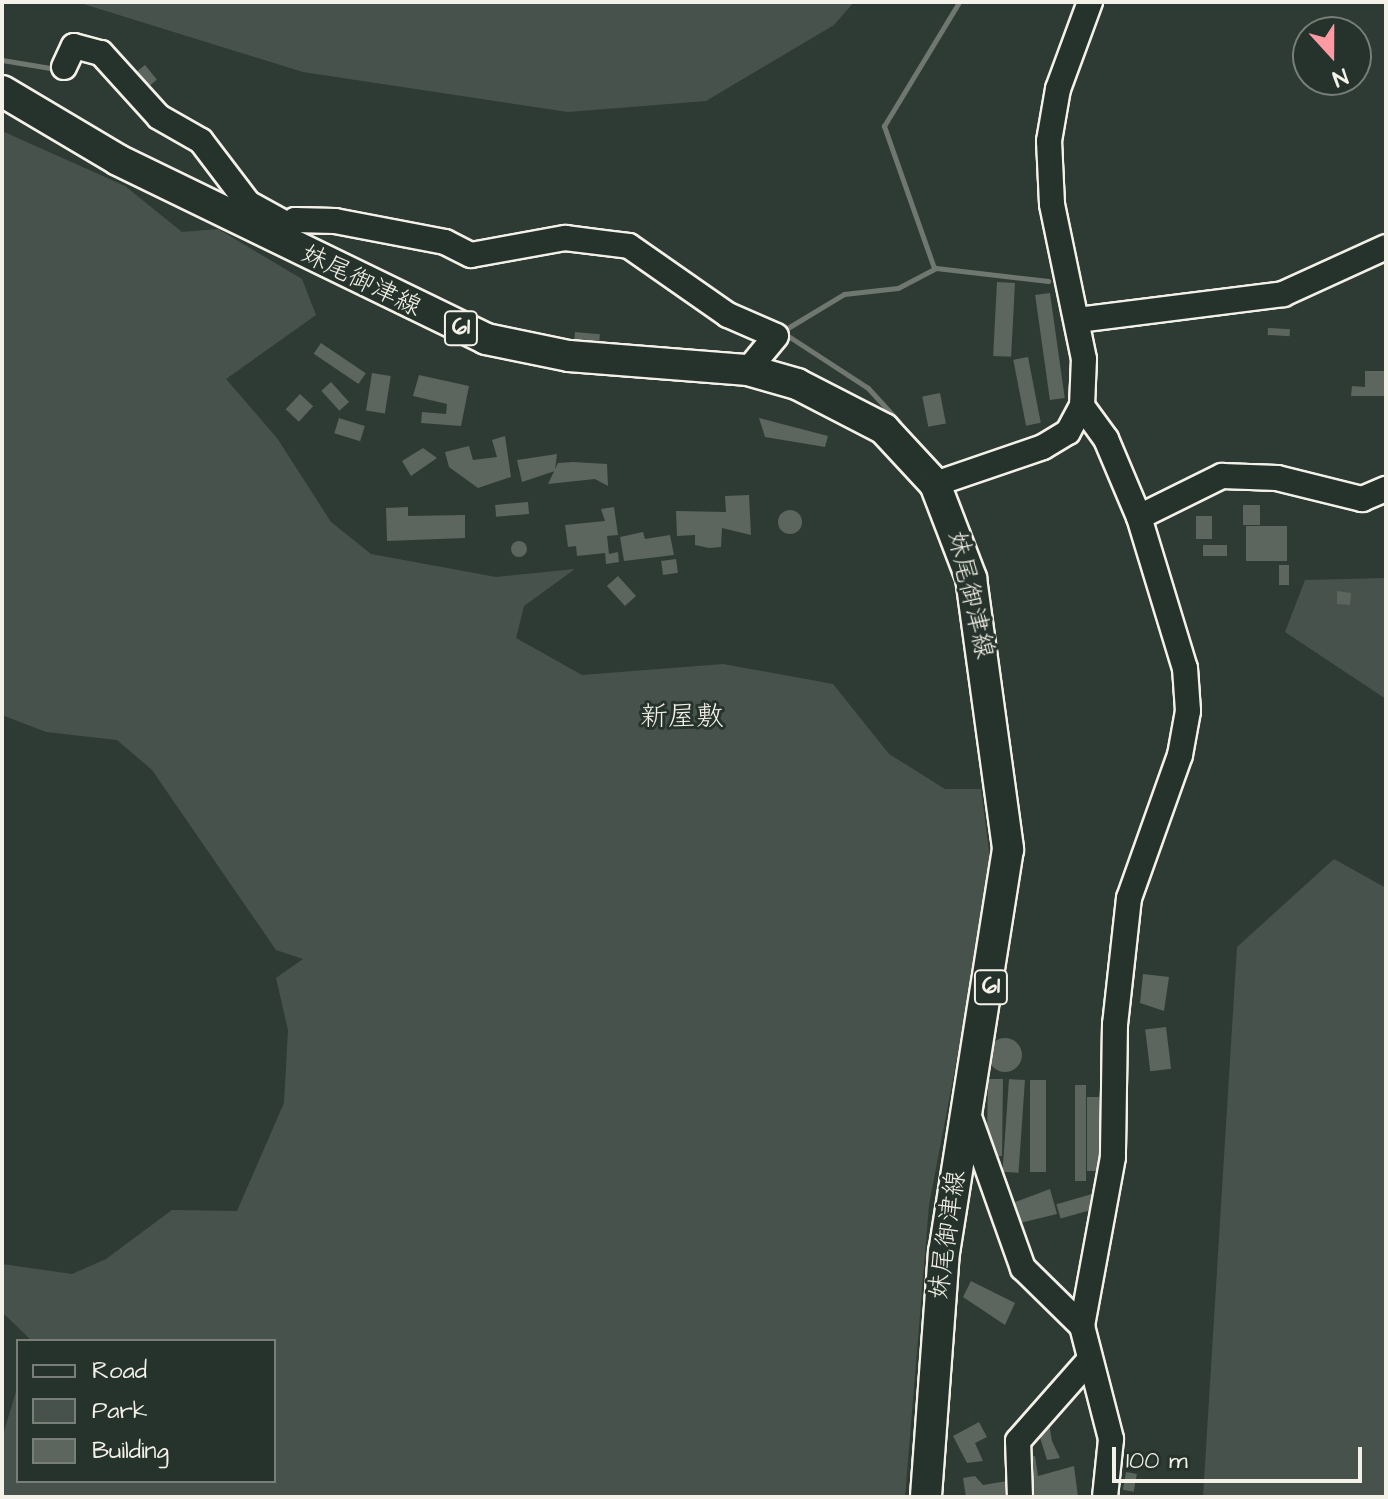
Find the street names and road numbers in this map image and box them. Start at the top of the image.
street label: 妹尾御津線 [296,238,426,324]
road number: 61 [443,308,479,348]
street label: 妹尾御津線 [940,528,1000,662]
road number: 61 [973,967,1009,1007]
street label: 妹尾御津線 [924,1168,972,1302]

